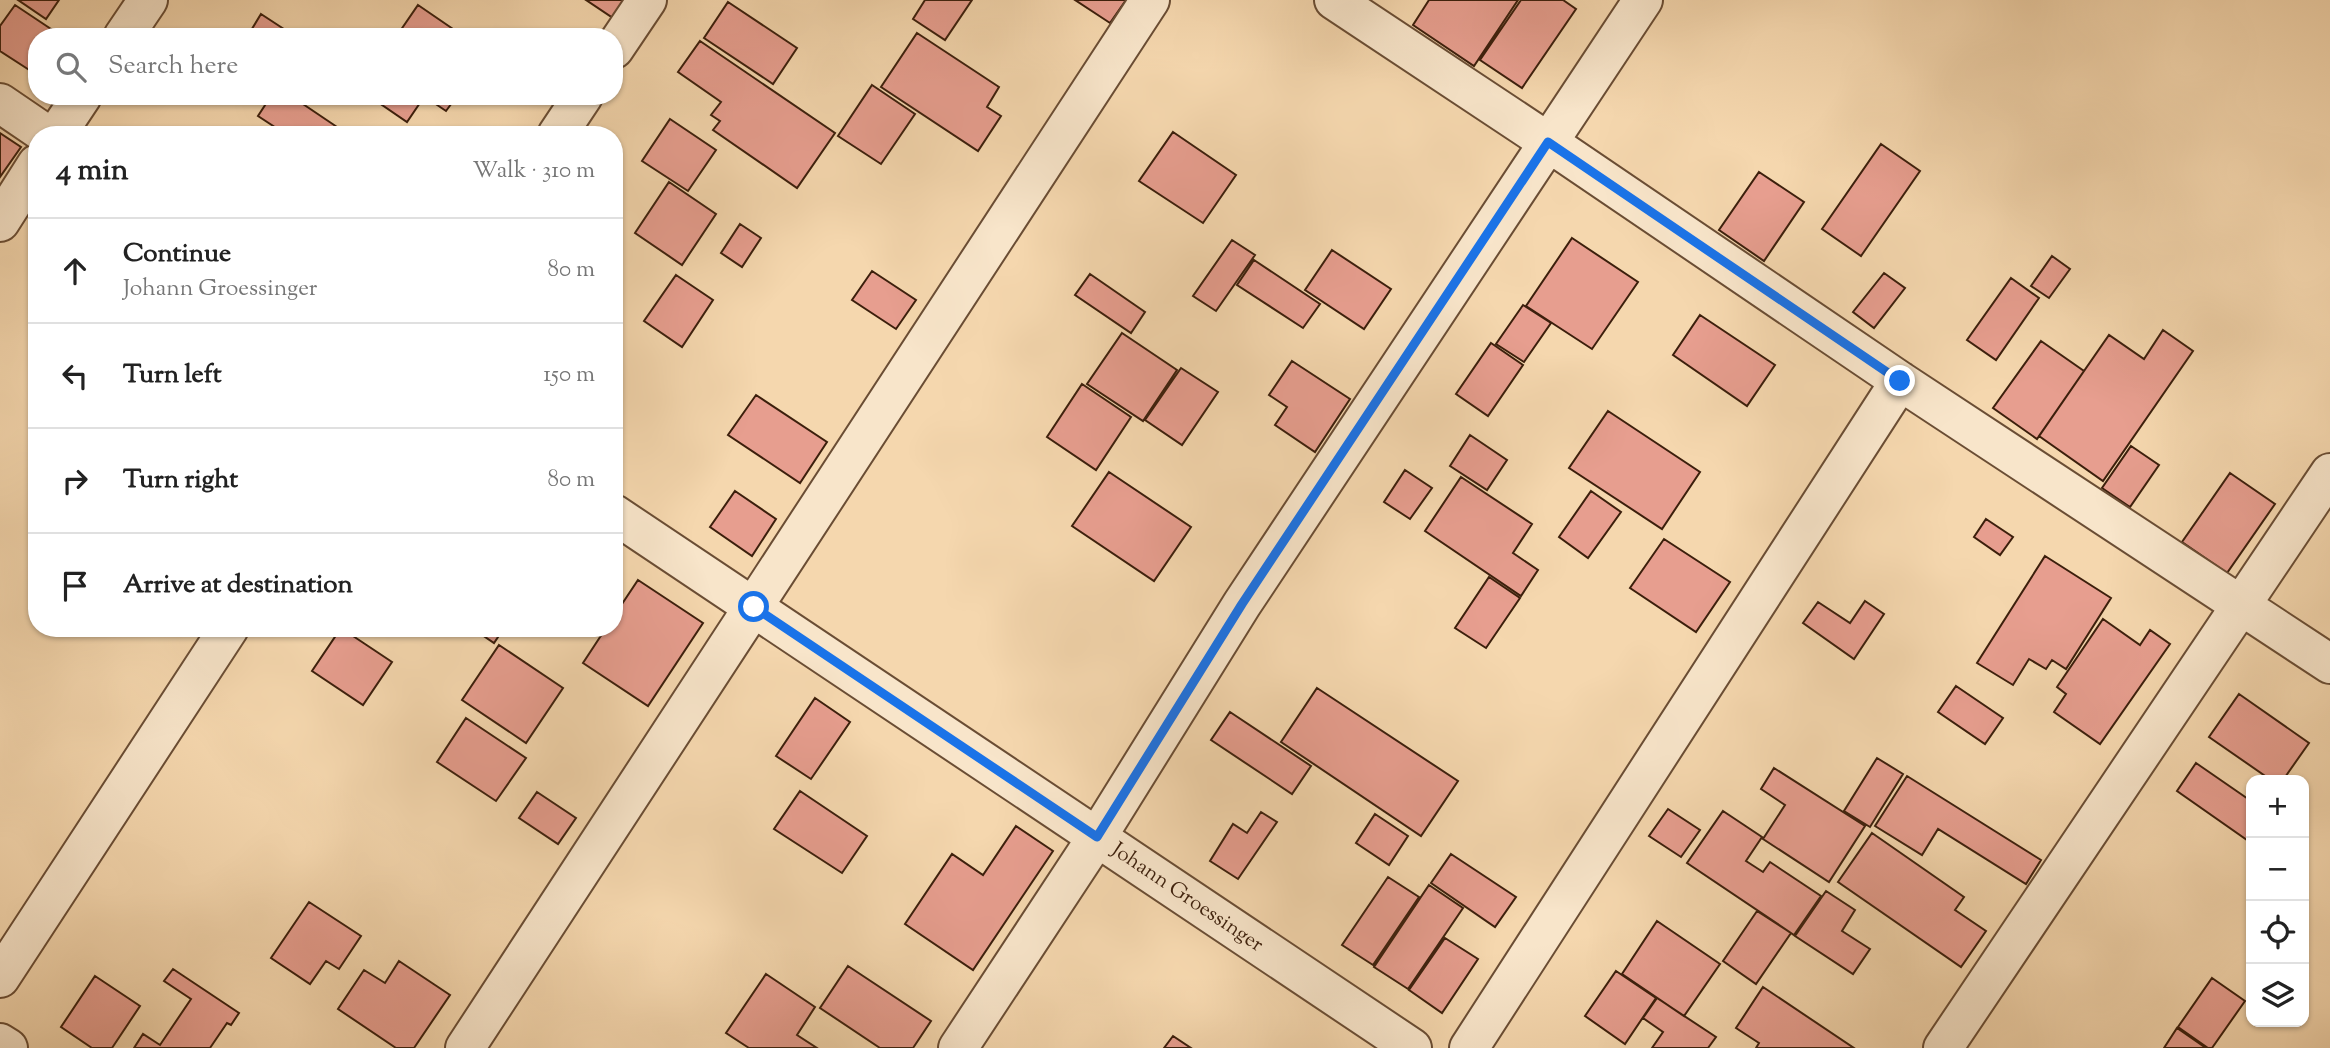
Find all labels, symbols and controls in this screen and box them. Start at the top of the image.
search box [28,28,623,105]
icon: search [52,48,90,86]
text: Search here [108,48,238,85]
text: 4 min [56,150,129,193]
text: Walk · 310 m [472,155,595,188]
text: Continue [123,236,231,273]
icon: ahead [56,252,94,290]
text: 80 m [547,254,595,287]
text: Johann Groessinger [123,273,318,306]
icon: left [56,357,94,395]
text: Turn left [123,357,222,394]
text: 150 m [543,359,595,392]
route end [1884,365,1915,396]
icon: right [56,462,94,500]
text: Turn right [123,462,238,499]
text: 80 m [547,464,595,497]
icon: arrive [56,567,94,605]
text: Arrive at destination [123,567,353,604]
route start [738,591,769,622]
map controls [2246,775,2309,1027]
button: + [2246,775,2309,838]
street label: Johann Groessinger [1104,835,1269,960]
button: − [2246,838,2309,901]
button: locate [2246,901,2309,964]
button: layers [2246,964,2309,1027]

